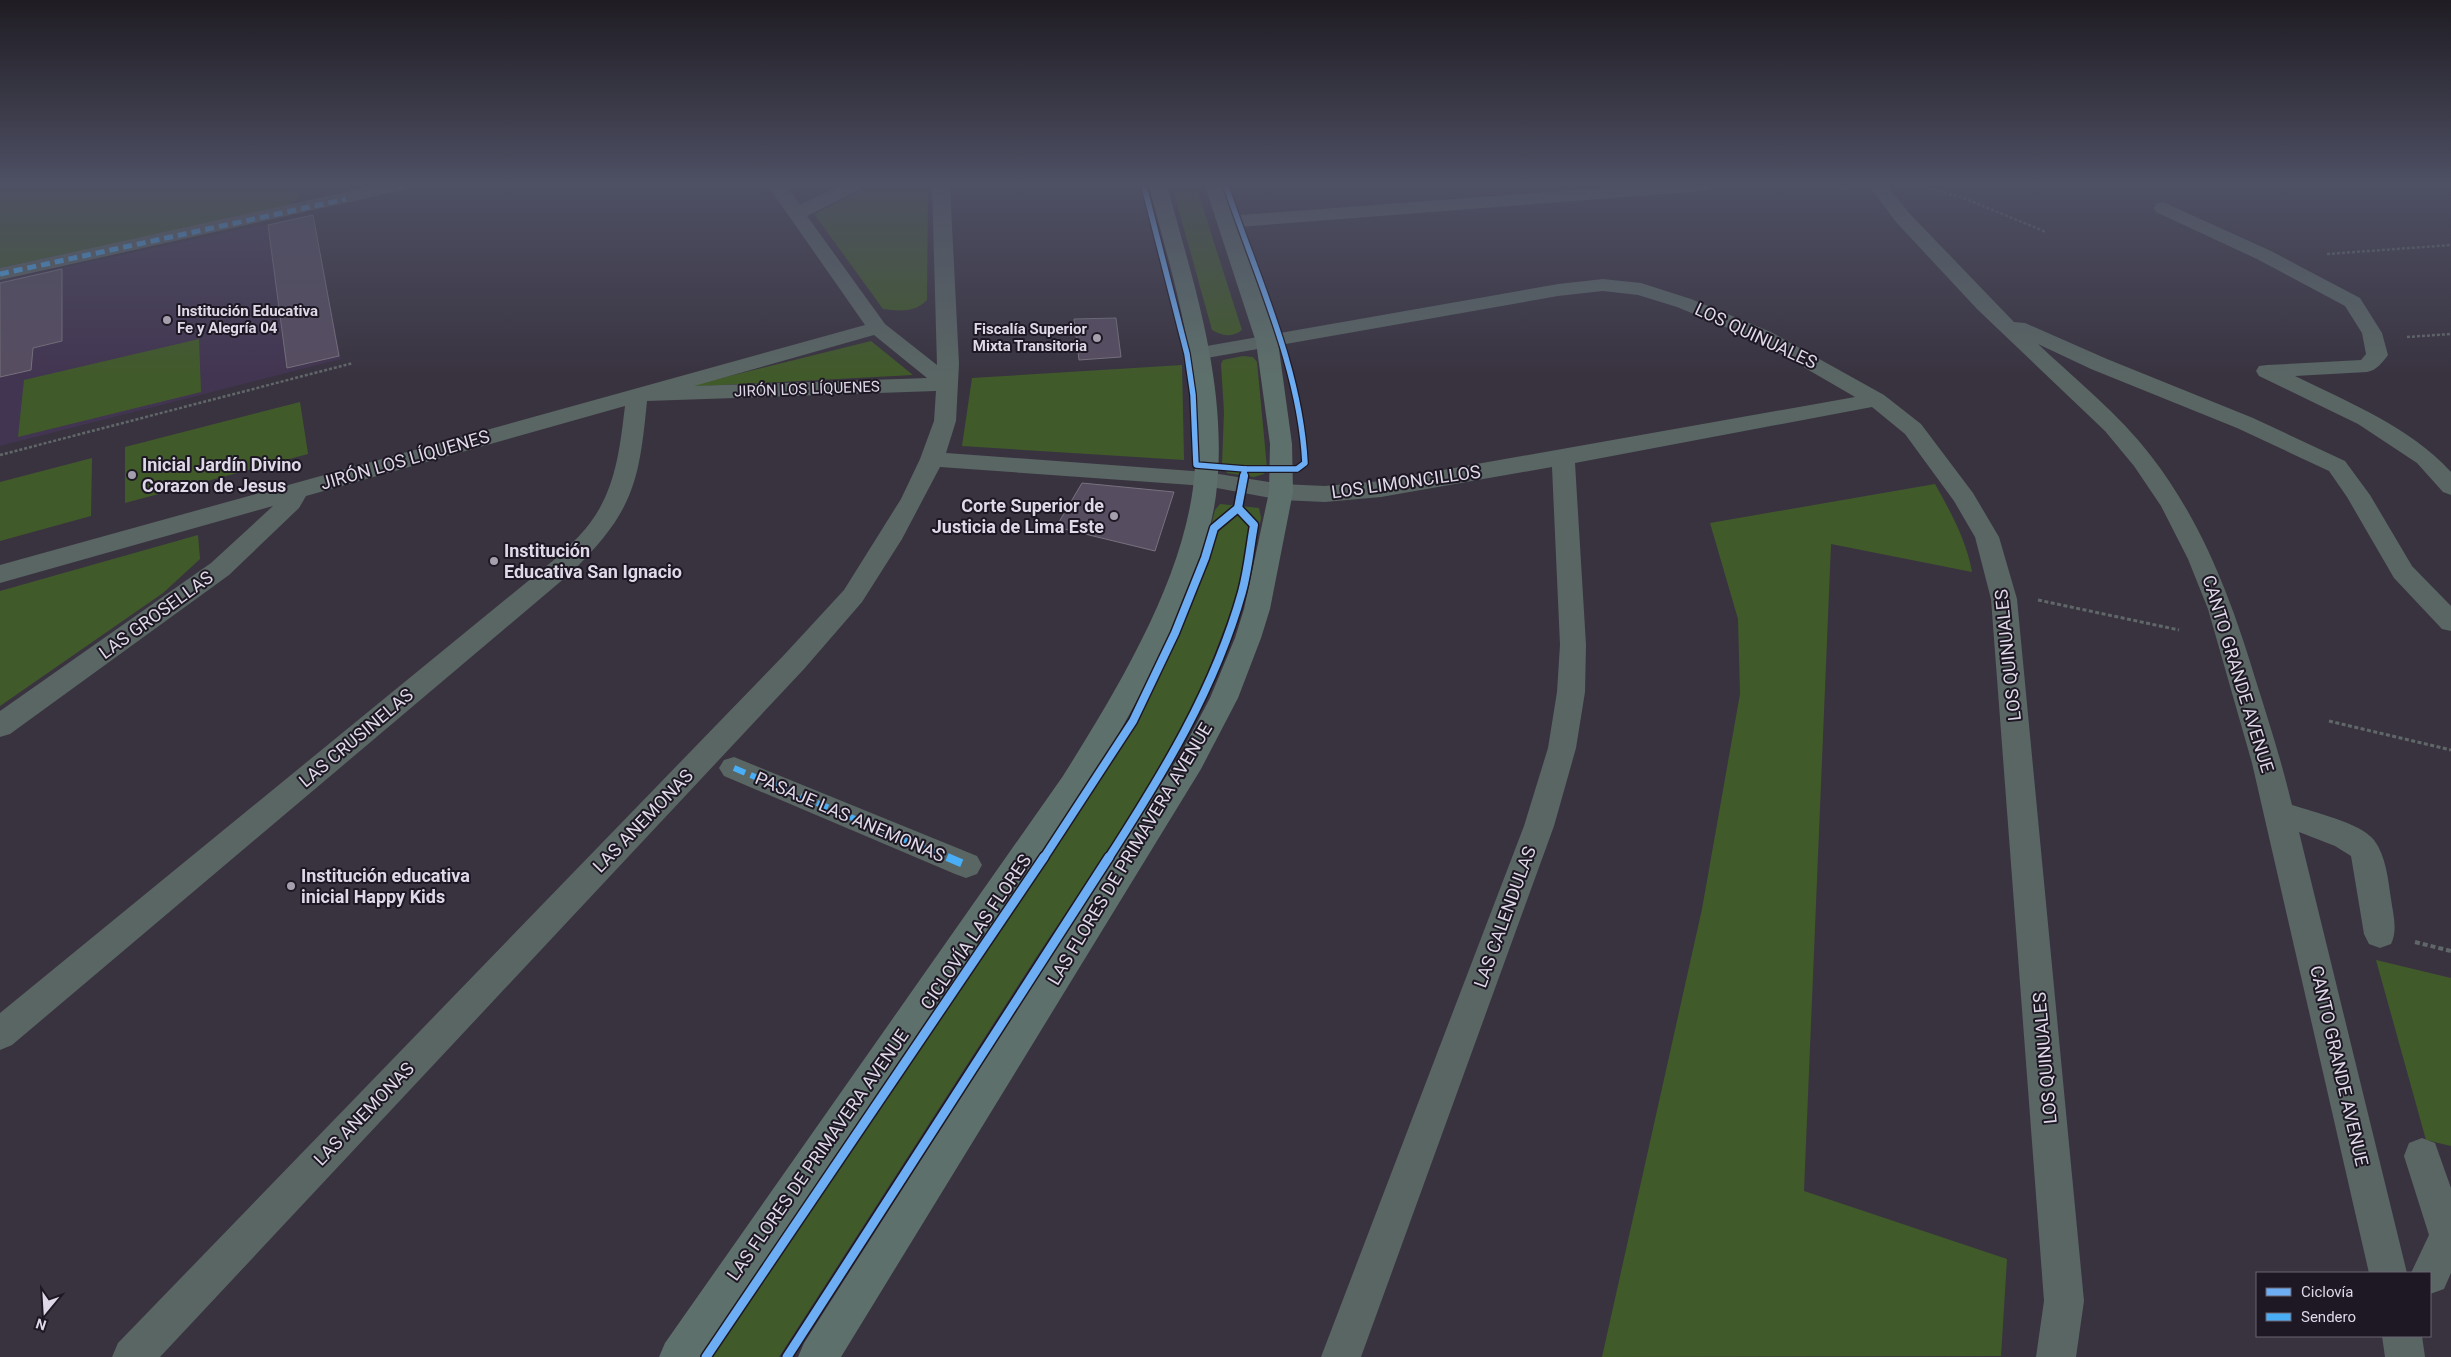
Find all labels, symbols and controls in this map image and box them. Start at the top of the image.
street label: LOS QUINUALES [1692,298,1821,373]
place label: Institución Educativa Fe y Alegría 04 [177,302,318,337]
marker: Institución Educativa Fe y Alegría 04 [161,314,173,326]
place label: Fiscalía Superior Mixta Transitoria [973,320,1088,355]
marker: Fiscalía Superior Mixta Transitoria [1091,332,1103,344]
street label: JIRÓN LOS LÍQUENES [734,377,880,401]
street label: JIRÓN LOS LÍQUENES [318,425,492,494]
place label: Inicial Jardín Divino Corazon de Jesus [142,454,301,496]
street label: LOS LIMONCILLOS [1330,461,1482,502]
marker: Inicial Jardín Divino Corazon de Jesus [126,469,138,481]
place label: Corte Superior de Justicia de Lima Este [932,495,1104,537]
marker: Corte Superior de Justicia de Lima Este [1108,510,1120,522]
place label: Institución Educativa San Ignacio [504,540,682,582]
marker: Institución Educativa San Ignacio [488,555,500,567]
street label: LAS GROSELLAS [95,566,217,663]
street label: CANTO GRANDE AVENUE [2198,573,2279,775]
street label: LOS QUINUALES [1990,588,2025,722]
street label: LAS CRUSINELAS [294,684,417,791]
street label: LAS FLORES DE PRIMAVERA AVENUE [1043,719,1216,988]
street label: LAS ANEMONAS [588,765,697,877]
street label: PASAJE LAS ANEMONAS [752,767,948,866]
street label: LAS CALENDULAS [1469,843,1540,990]
street label: CICLOVÍA LAS FLORES [916,850,1036,1013]
place label: Institución educativa inicial Happy Kids [301,865,470,907]
marker: Institución educativa inicial Happy Kids [285,880,297,892]
street label: CANTO GRANDE AVENUE [2306,964,2373,1168]
street label: LOS QUINUALES [2028,991,2061,1125]
street label: LAS FLORES DE PRIMAVERA AVENUE [722,1025,913,1284]
street label: LAS ANEMONAS [309,1058,418,1170]
legend [2256,1272,2431,1337]
text: Ciclovía [2301,1283,2354,1301]
north arrow [20,1287,70,1337]
text: Sendero [2301,1308,2356,1326]
text: N [34,1315,48,1334]

